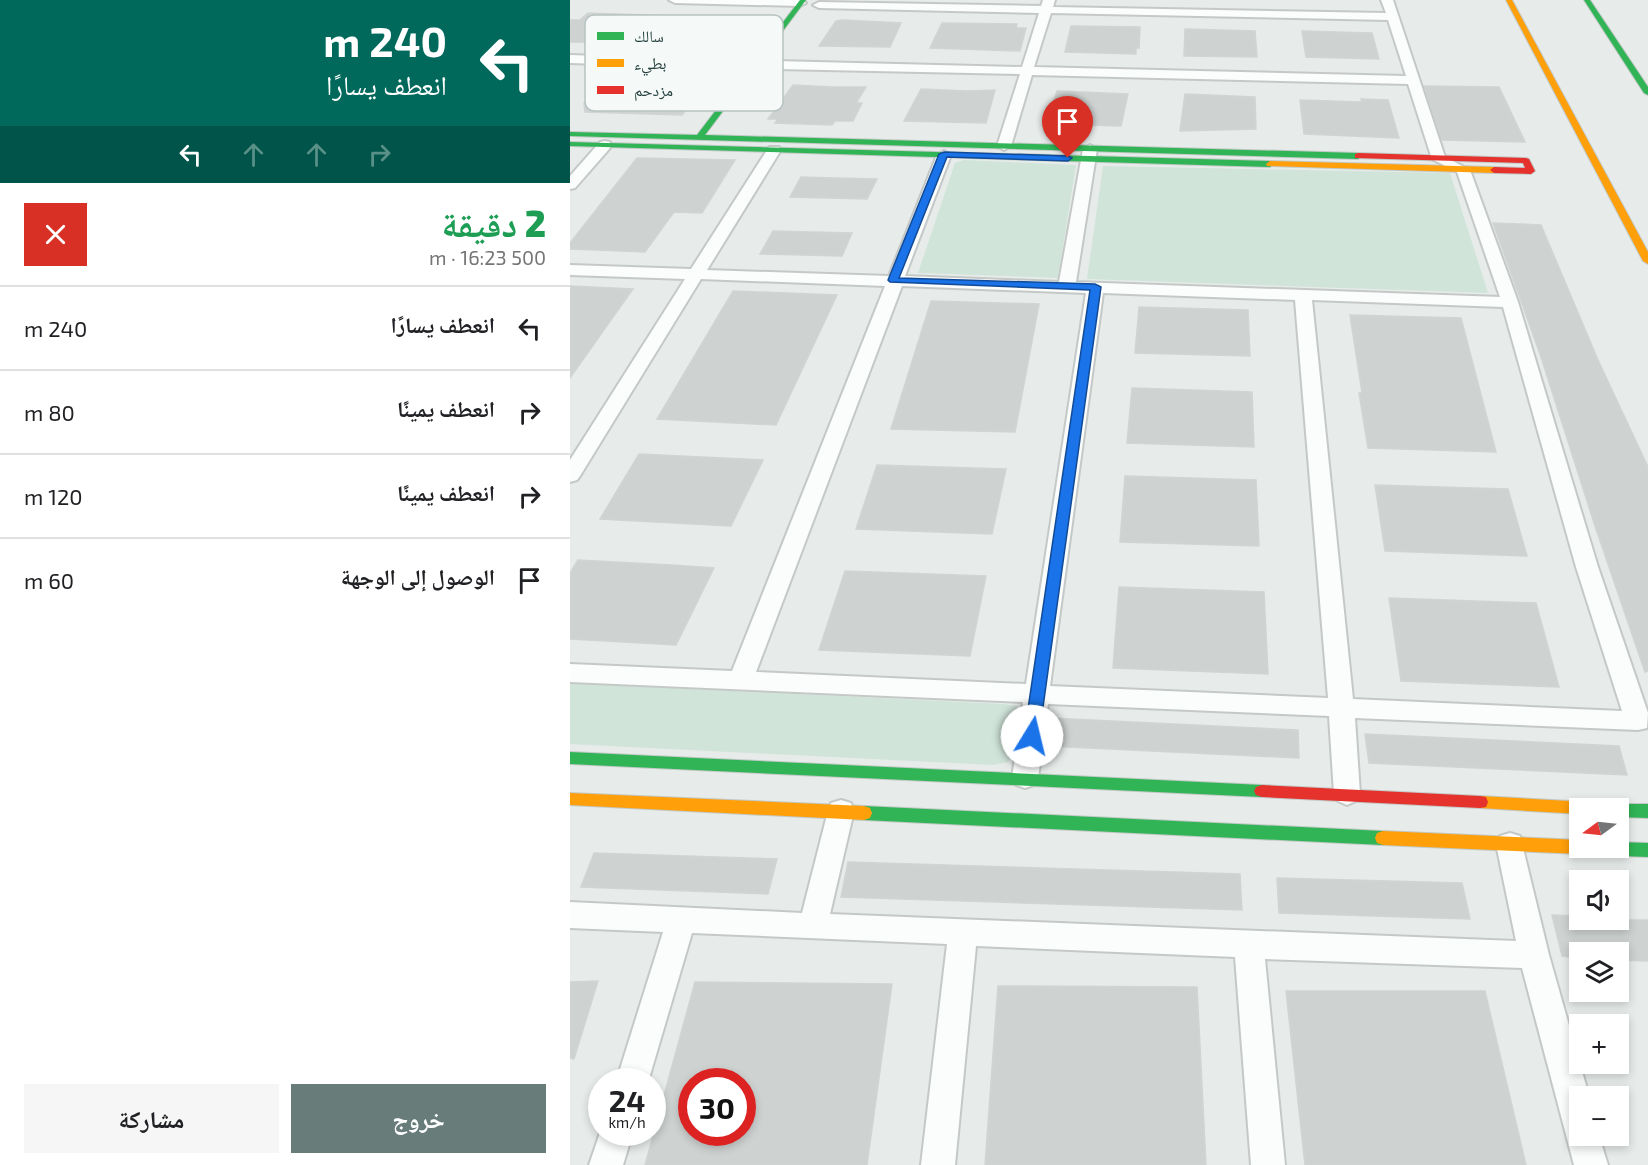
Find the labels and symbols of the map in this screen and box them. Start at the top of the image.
legend [585,15,783,111]
text: سالك [634,26,664,45]
text: بطيء [634,53,666,76]
text: مزدحم [634,80,673,101]
pin [1042,96,1093,158]
position arrow [1000,704,1064,768]
north arrow [1569,798,1629,858]
speed limit sign: 30 [678,1068,756,1146]

